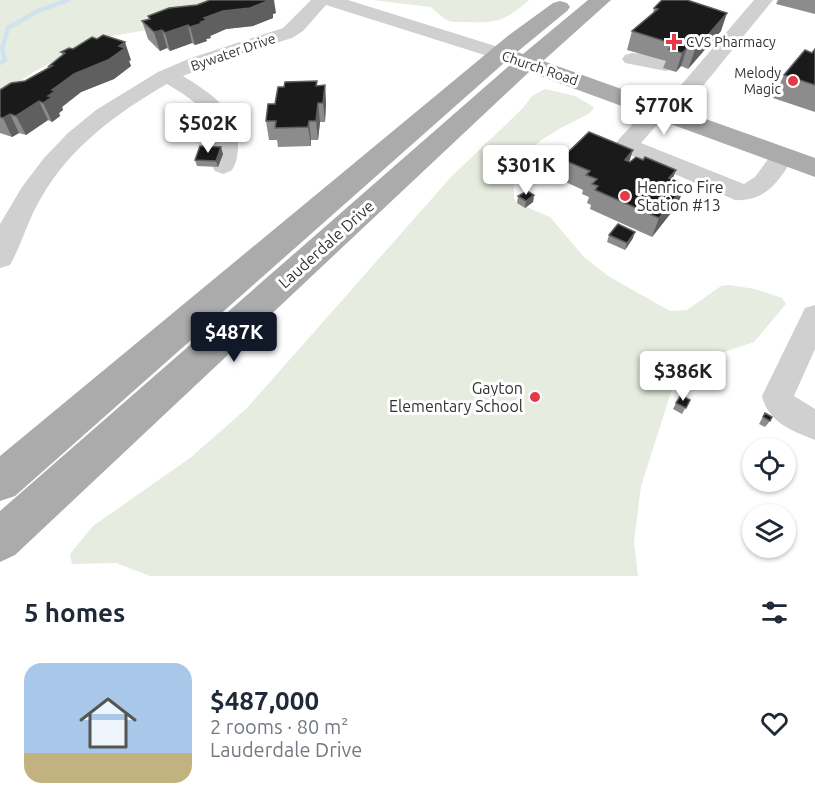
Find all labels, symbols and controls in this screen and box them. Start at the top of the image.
street label: Bywater Drive [188,30,278,74]
place label: CVS Pharmacy [686,34,776,50]
marker: CVS Pharmacy [667,35,681,49]
street label: Church Road [500,47,580,89]
place label: Melody Magic [734,65,781,97]
marker: Melody Magic [786,74,800,88]
pin: $770K [622,85,706,136]
text: $770K [635,93,693,116]
pin: $502K [166,103,250,154]
text: $502K [179,111,237,134]
pin: $301K [484,145,568,196]
text: $301K [497,153,555,176]
place label: Henrico Fire Station #13 [637,178,724,214]
marker: Henrico Fire Station #13 [618,189,632,203]
street label: Lauderdale Drive [275,197,377,291]
pin: $487K [192,312,276,363]
text: $487K [205,320,263,343]
pin: $386K [641,351,725,402]
text: $386K [654,359,712,382]
place label: Gayton Elementary School [389,379,523,415]
marker: Gayton Elementary School [528,390,542,404]
map controls [742,438,796,558]
button: locate [742,438,796,492]
button: layers [742,504,796,558]
icon: filters [758,596,791,629]
text: 5 homes [24,598,125,627]
text: $487,000 [210,686,319,715]
icon: home [72,687,144,759]
icon: heart [758,707,791,740]
text: 2 rooms · 80 m² [210,715,348,738]
text: Lauderdale Drive [210,738,362,761]

